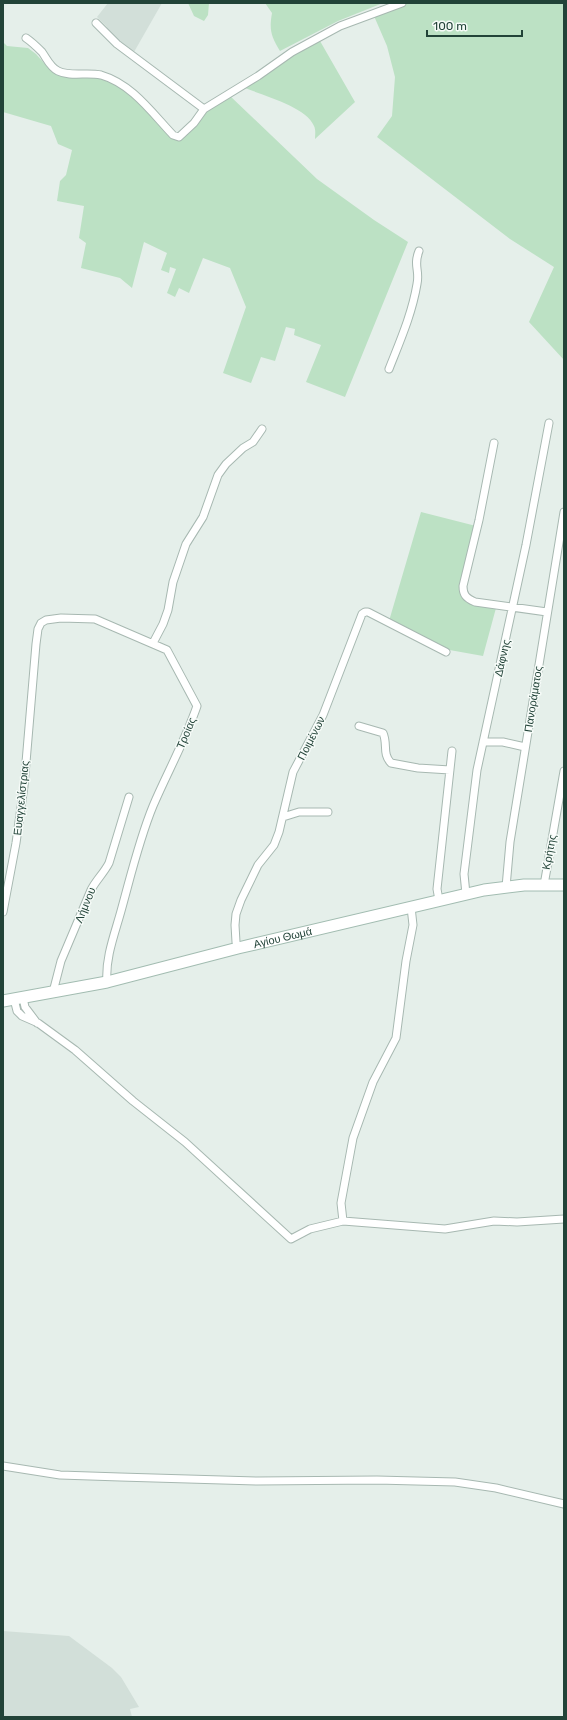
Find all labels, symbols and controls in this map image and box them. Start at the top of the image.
scale bar [427,12,522,38]
text: 100 m [433,19,467,33]
street label: Δάφνης [492,638,513,678]
street label: Πανοράματος [522,665,545,733]
street label: Ποιμένων [295,714,328,762]
street label: Τροίας [174,715,199,751]
street label: Ευαγγελίστριας [11,760,32,836]
street label: Κρήτης [540,833,559,871]
street label: Λήμνου [72,885,99,925]
street label: Αγίου Θωμά [252,925,314,951]

